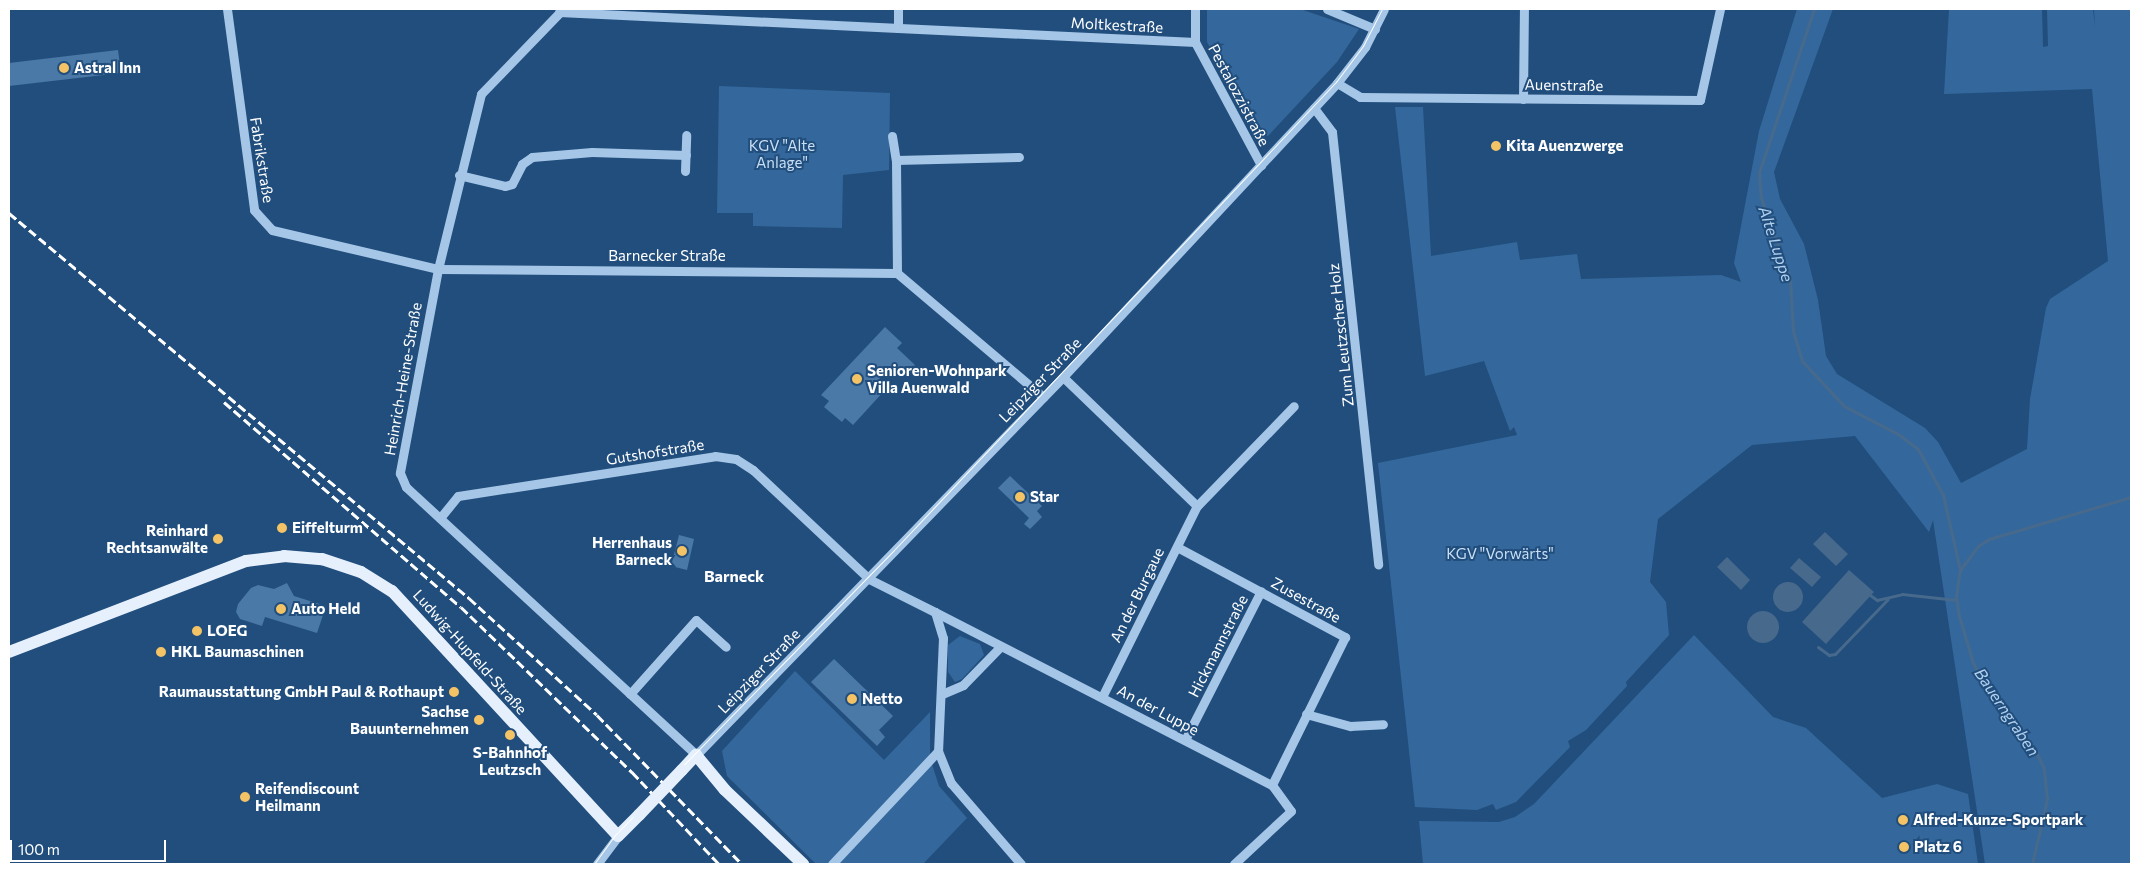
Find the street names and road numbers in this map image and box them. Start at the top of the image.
street label: Moltkestraße [1070,14,1164,36]
street label: Pestalozzistraße [1205,41,1273,149]
street label: Auenstraße [1524,75,1604,95]
street label: Fabrikstraße [246,116,278,204]
street label: Barnecker Straße [608,247,726,265]
street label: Zum Leutzscher Holz [1325,262,1357,408]
street label: Heinrich-Heine-Straße [381,301,425,457]
street label: Leipziger Straße [995,334,1085,426]
street label: Gutshofstraße [605,435,705,469]
street label: An der Burgaue [1106,545,1168,645]
street label: Zusestraße [1268,574,1344,626]
street label: Ludwig-Hupfeld-Straße [409,586,531,718]
street label: Hickmannstraße [1184,592,1252,700]
street label: Leipziger Straße [714,625,804,717]
street label: An der Luppe [1114,681,1202,739]

